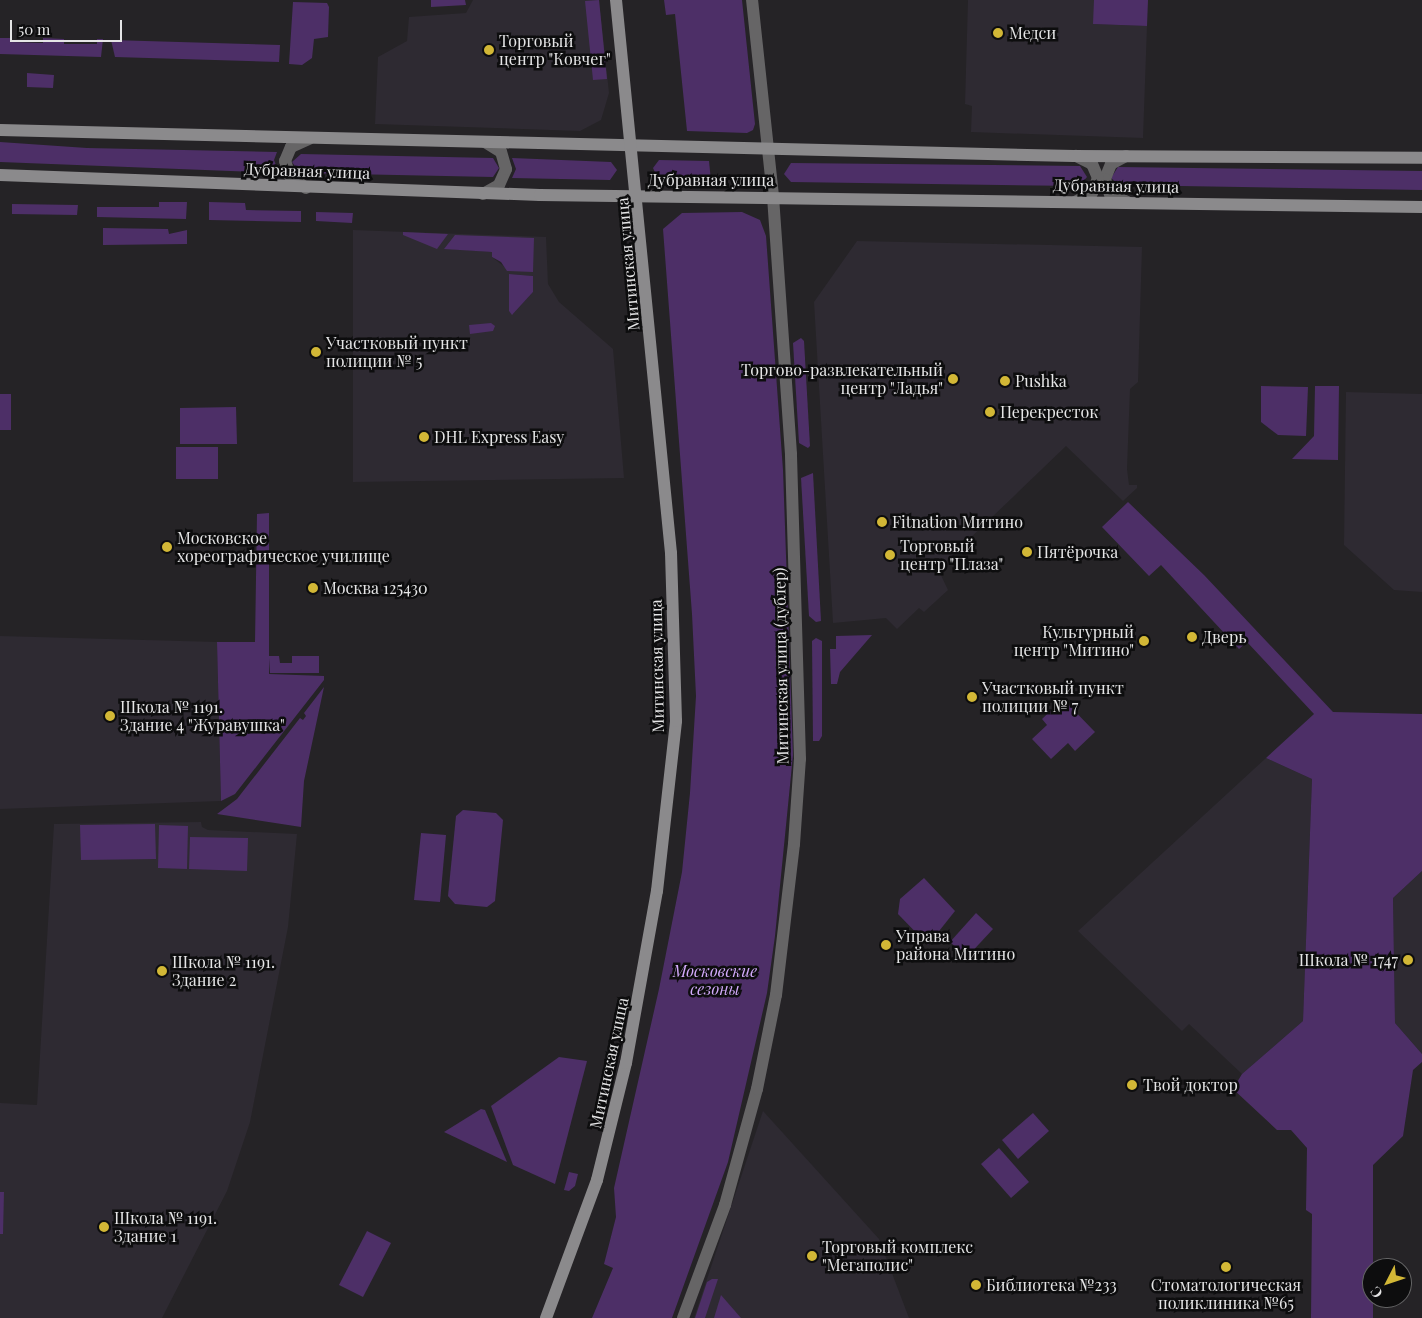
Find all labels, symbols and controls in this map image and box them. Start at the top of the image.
scale bar [12,10,125,42]
text: 50 m [18,19,50,39]
place label: Медси [1009,23,1056,43]
marker: Медси [991,26,1005,40]
place label: Торговый центр "Ковчег" [499,31,611,69]
marker: Торговый центр "Ковчег" [483,44,495,56]
street label: Дубравная улица [244,159,370,183]
street label: Дубравная улица [648,170,774,190]
street label: Дубравная улица [1053,175,1179,197]
street label: Митинская улица [613,197,643,331]
place label: Участковый пункт полиции № 5 [326,333,468,371]
marker: Участковый пункт полиции № 5 [310,346,322,358]
place label: Торгово-развлекательный центр "Ладья" [741,360,943,398]
place label: Pushka [1015,371,1067,391]
marker: Торгово-развлекательный центр "Ладья" [947,373,959,385]
marker: Pushka [999,375,1011,387]
place label: Перекресток [1000,402,1098,422]
marker: Перекресток [984,406,996,418]
place label: DHL Express Easy [434,427,564,447]
marker: DHL Express Easy [418,431,430,443]
place label: Fitnation Митино [892,512,1023,532]
marker: Fitnation Митино [876,516,888,528]
place label: Московское хореографическое училище [177,528,390,566]
place label: Торговый центр "Плаза" [900,536,1003,574]
marker: Московское хореографическое училище [161,541,173,553]
place label: Пятёрочка [1037,542,1118,562]
marker: Пятёрочка [1021,546,1033,558]
marker: Торговый центр "Плаза" [884,549,896,561]
street label: Митинская улица (дублер) [770,567,792,765]
place label: Москва 125430 [323,578,428,598]
marker: Москва 125430 [307,582,319,594]
street label: Митинская улица [646,599,668,733]
place label: Культурный центр "Митино" [1014,622,1134,660]
place label: Дверь [1202,627,1247,647]
marker: Дверь [1186,631,1198,643]
marker: Культурный центр "Митино" [1138,635,1150,647]
place label: Участковый пункт полиции № 7 [982,678,1124,716]
marker: Участковый пункт полиции № 7 [966,691,978,703]
place label: Школа № 1191. Здание 4 "Журавушка" [120,697,285,735]
marker: Школа № 1191. Здание 4 "Журавушка" [104,710,116,722]
place label: Управа района Митино [896,926,1015,964]
marker: Управа района Митино [880,939,892,951]
place label: Школа № 1747 [1299,950,1398,970]
place label: Школа № 1191. Здание 2 [172,952,275,990]
marker: Школа № 1747 [1402,954,1414,966]
park label: Московские сезоны [673,961,757,999]
marker: Школа № 1191. Здание 2 [156,965,168,977]
street label: Митинская улица [586,996,632,1130]
place label: Твой доктор [1143,1075,1238,1095]
marker: Твой доктор [1125,1078,1139,1092]
place label: Школа № 1191. Здание 1 [114,1208,217,1246]
marker: Школа № 1191. Здание 1 [98,1221,110,1233]
place label: Торговый комплекс "Мегаполис" [822,1237,973,1275]
marker: Торговый комплекс "Мегаполис" [806,1250,818,1262]
north arrow [1362,1258,1412,1308]
marker: Стоматологическая поликлиника №65 [1220,1261,1232,1273]
place label: Библиотека №233 [986,1275,1117,1295]
place label: Стоматологическая поликлиника №65 [1151,1275,1301,1313]
marker: Библиотека №233 [970,1279,982,1291]
text: С [1366,1283,1386,1302]

